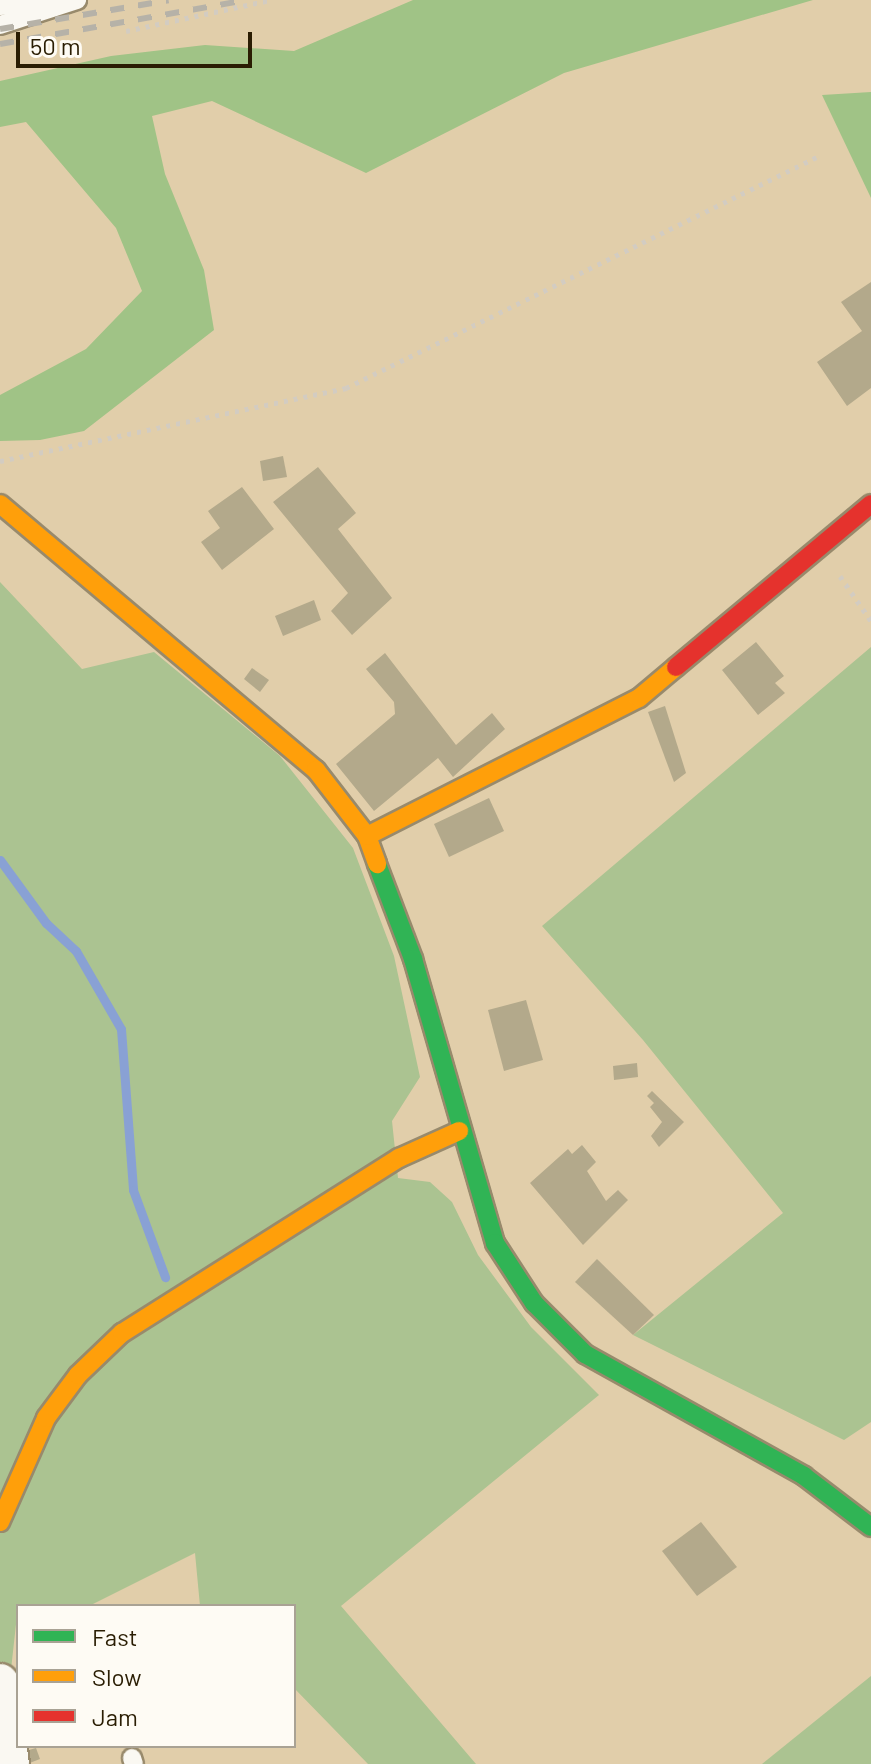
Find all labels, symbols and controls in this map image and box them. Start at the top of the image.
scale bar [20,16,256,66]
text: 50 m [30,31,81,60]
legend [16,1604,296,1748]
text: Fast [92,1622,137,1651]
text: Slow [92,1662,141,1691]
text: Jam [92,1702,138,1731]

